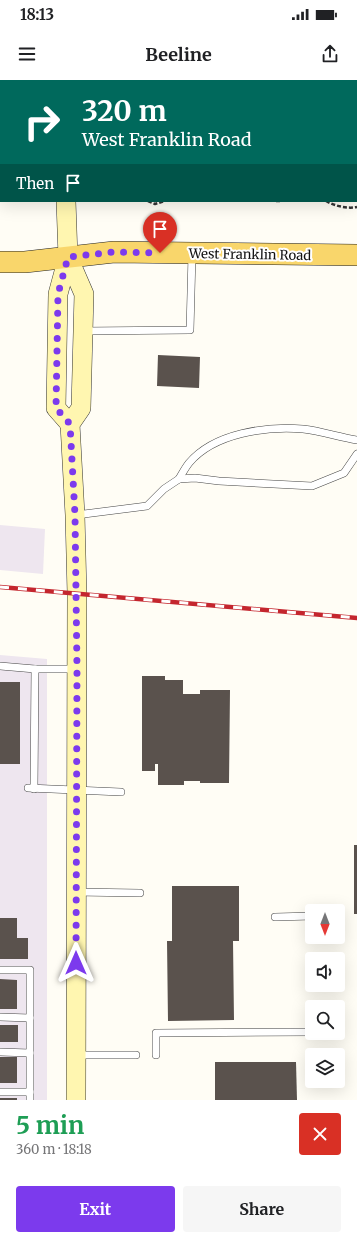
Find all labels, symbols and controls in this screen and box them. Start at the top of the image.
text: 18:13 [20,5,54,24]
icon: menu [16,43,38,65]
text: Beeline [145,43,212,66]
icon: share [319,43,341,65]
text: 320 m [82,93,167,129]
icon: right [16,96,68,148]
text: West Franklin Road [82,128,252,151]
icon: arrive [62,172,84,194]
text: Then [16,174,54,193]
pin [143,212,177,253]
icon: arrive [149,218,171,240]
street label: West Franklin Road [188,245,312,264]
north arrow [305,904,345,944]
map controls [305,904,345,1088]
position arrow [55,942,97,984]
button: sound [305,952,345,992]
button: search [305,1000,345,1040]
button: layers [305,1048,345,1088]
text: 5 min [16,1110,84,1141]
button: close [299,1113,341,1155]
text: 360 m · 18:18 [16,1141,92,1158]
button: Exit [16,1186,175,1232]
button: Share [183,1186,341,1232]

